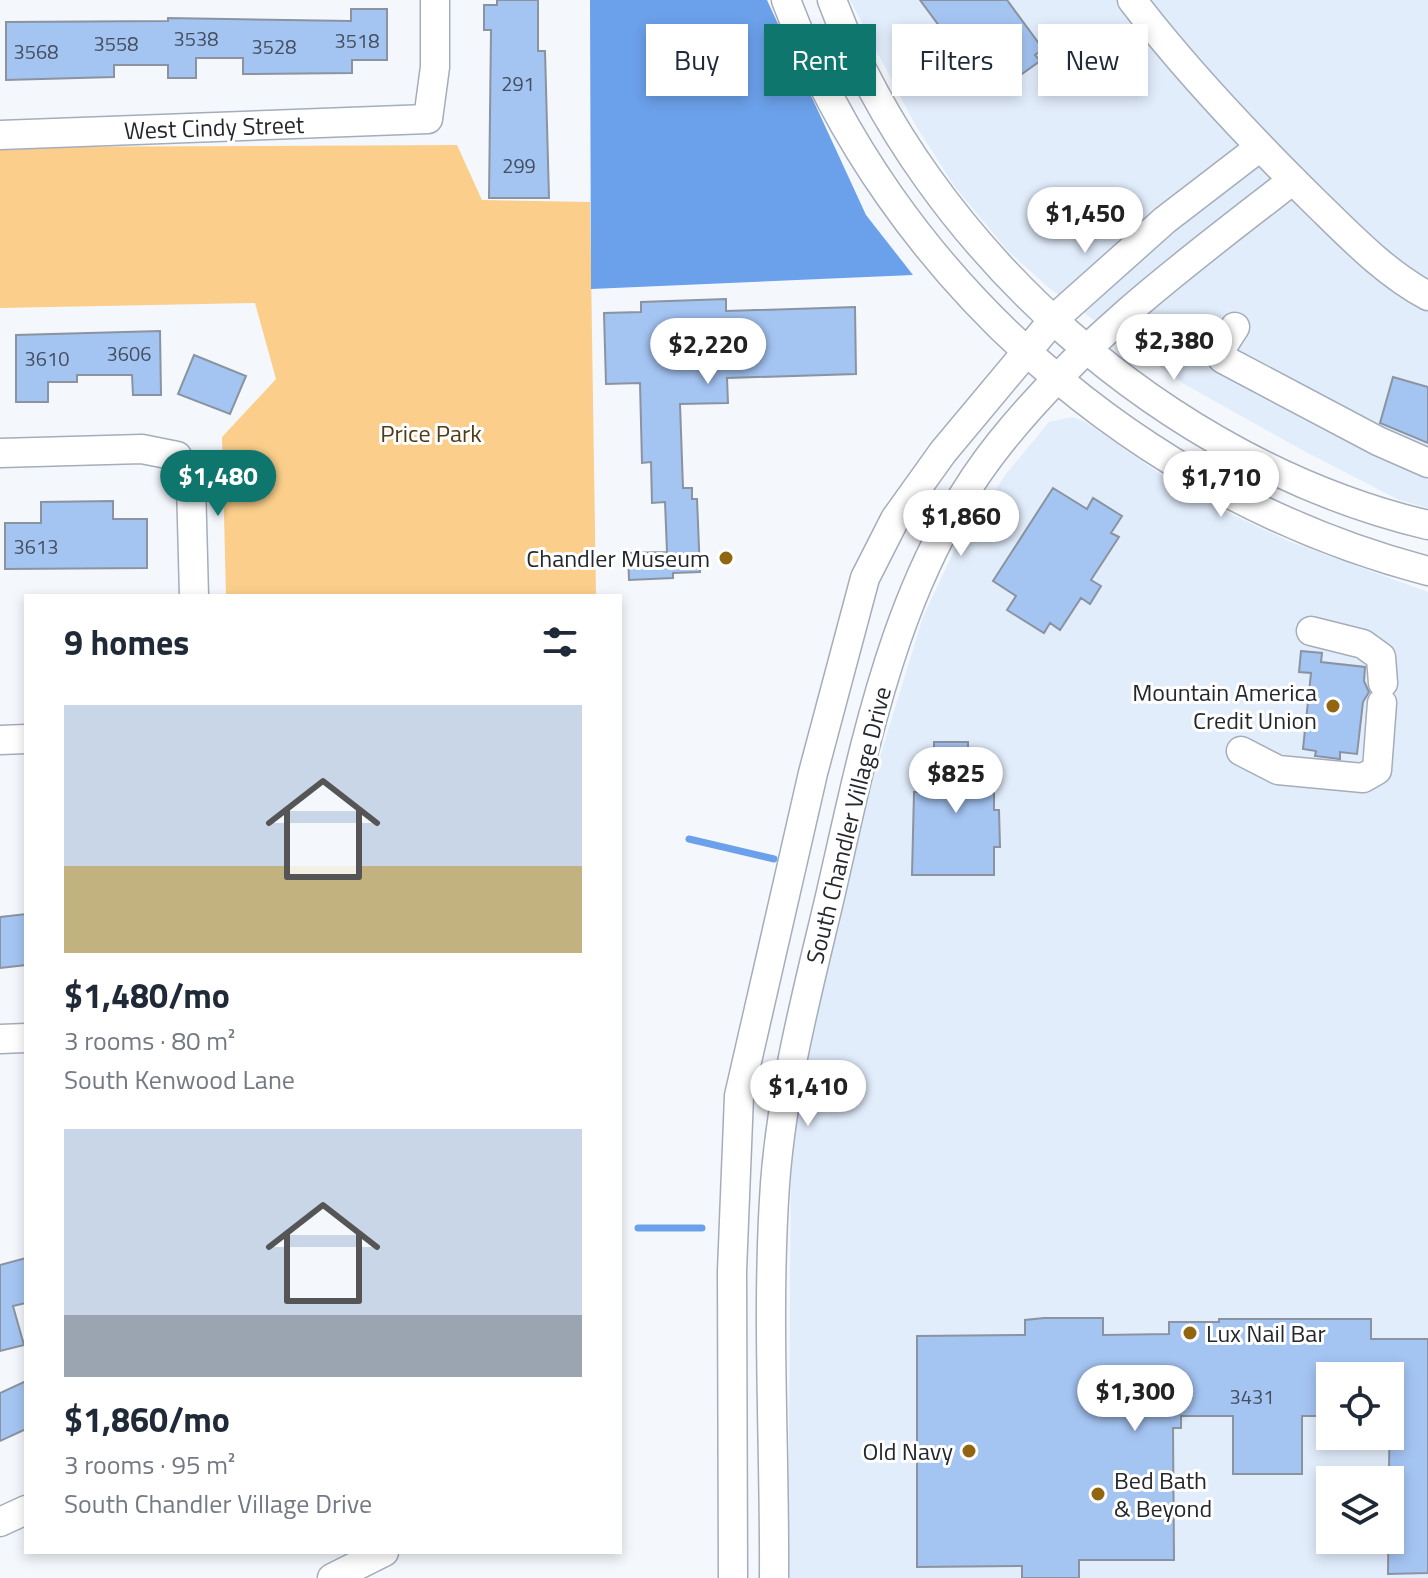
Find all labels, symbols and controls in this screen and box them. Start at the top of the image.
house number: 3538 [174,23,218,54]
chip: Buy [646,24,748,96]
chip: Rent [764,24,876,96]
chip: Filters [892,24,1022,96]
chip: New [1038,24,1148,96]
house number: 3518 [335,25,379,56]
house number: 3558 [94,28,138,59]
house number: 3528 [252,31,296,62]
house number: 3568 [14,36,58,67]
house number: 291 [501,68,535,99]
street label: West Cindy Street [123,106,305,148]
house number: 299 [502,150,536,181]
pin: $1,450 [1020,187,1150,255]
text: $1,450 [1045,193,1125,232]
pin: $2,380 [1109,314,1239,382]
pin: $2,220 [643,318,773,386]
text: $2,380 [1134,320,1214,359]
text: $2,220 [668,324,748,363]
house number: 3606 [107,338,151,369]
house number: 3610 [25,343,69,374]
park label: Price Park [380,415,482,451]
pin: $1,480 [153,450,283,518]
pin: $1,710 [1156,451,1286,519]
text: $1,480 [178,456,258,495]
text: $1,710 [1181,457,1261,496]
pin: $1,860 [896,490,1026,558]
text: $1,860 [921,496,1001,535]
house number: 3613 [14,531,58,562]
place label: Chandler Museum [526,540,710,576]
marker: Chandler Museum [717,549,735,567]
text: 9 homes [64,616,189,668]
icon: filters [538,620,582,664]
place label: Mountain America Credit Union [1132,674,1317,738]
street label: South Chandler Village Drive [796,683,900,967]
marker: Mountain America Credit Union [1324,697,1342,715]
pin: $825 [909,747,1003,815]
text: $825 [927,753,985,792]
icon: home [251,757,395,901]
text: $1,480/mo [64,969,230,1021]
text: 3 rooms · 80 m² [64,1021,235,1060]
text: South Kenwood Lane [64,1060,295,1099]
pin: $1,410 [743,1060,873,1128]
text: $1,410 [768,1066,848,1105]
icon: home [251,1181,395,1325]
place label: Lux Nail Bar [1206,1315,1326,1351]
marker: Lux Nail Bar [1181,1324,1199,1342]
map controls [1316,1362,1404,1554]
button: locate [1316,1362,1404,1450]
pin: $1,300 [1070,1365,1200,1433]
text: $1,300 [1095,1371,1175,1410]
house number: 3431 [1230,1381,1274,1412]
text: $1,860/mo [64,1393,230,1445]
place label: Old Navy [862,1433,953,1469]
marker: Old Navy [960,1442,978,1460]
text: 3 rooms · 95 m² [64,1445,235,1484]
place label: Bed Bath & Beyond [1114,1462,1212,1526]
button: layers [1316,1466,1404,1554]
text: South Chandler Village Drive [64,1484,372,1523]
marker: Bed Bath & Beyond [1089,1485,1107,1503]

